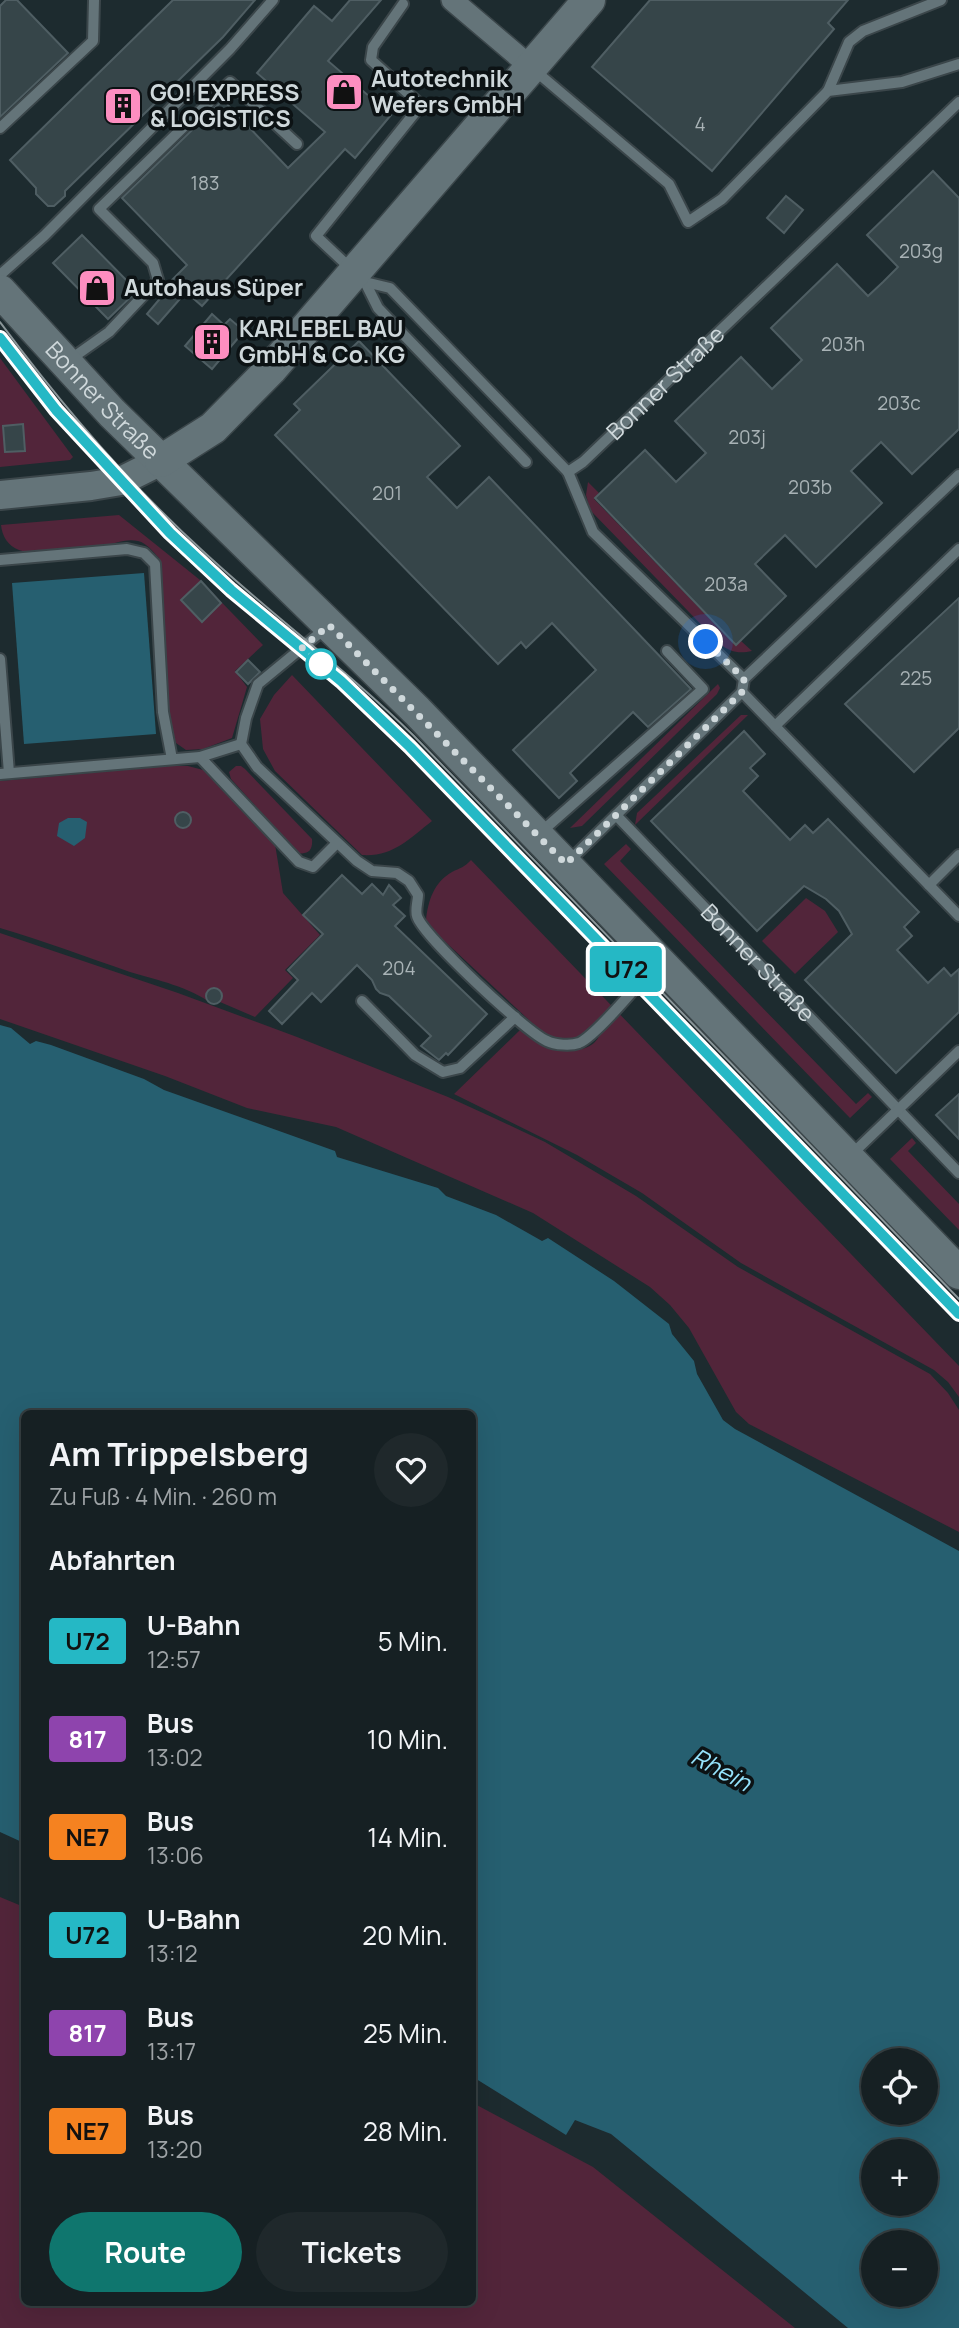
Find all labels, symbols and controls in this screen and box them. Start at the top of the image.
place label: Autotechnik Wefers GmbH [371,62,522,120]
shop icon: Autotechnik Wefers GmbH [323,71,365,113]
place label: GO! EXPRESS & LOGISTICS [150,76,299,134]
building icon: GO! EXPRESS & LOGISTICS [102,85,144,127]
house number: 4 [694,111,706,137]
house number: 183 [191,170,219,196]
house number: 203g [899,238,943,264]
shop icon: Autohaus Süper [76,267,118,309]
place label: Autohaus Süper [124,271,303,303]
place label: KARL EBEL BAU GmbH & Co. KG [239,312,405,370]
street label: Bonner Straße [599,318,731,447]
building icon: KARL EBEL BAU GmbH & Co. KG [191,321,233,363]
house number: 203h [821,331,865,357]
street label: Bonner Straße [39,334,167,466]
house number: 203c [877,390,921,416]
house number: 203j [728,424,766,450]
house number: 203b [788,474,832,500]
house number: 201 [372,480,402,506]
house number: 203a [704,571,748,597]
your location [688,624,723,659]
unlabelled marker [306,649,336,679]
house number: 225 [900,665,932,691]
street label: Bonner Straße [694,896,823,1028]
line badge: U72 [586,946,666,992]
text: U72 [604,952,648,985]
house number: 204 [382,955,416,981]
text: Am Trippelsberg [49,1431,309,1476]
button: heart [374,1433,448,1507]
text: Zu Fuß · 4 Min. · 260 m [49,1480,277,1512]
text: Abfahrten [49,1542,176,1578]
text: U-Bahn [147,1607,241,1643]
text: 5 Min. [378,1623,448,1659]
text: U72 [65,1624,110,1657]
text: 12:57 [147,1643,201,1675]
text: Bus [147,1705,194,1741]
text: 10 Min. [367,1721,448,1757]
text: 817 [68,1722,107,1755]
water label: Rhein [686,1739,758,1798]
text: 13:02 [147,1741,203,1773]
text: Bus [147,1803,194,1839]
text: 14 Min. [367,1819,448,1855]
text: NE7 [65,1820,110,1853]
text: 13:06 [147,1839,204,1871]
text: U-Bahn [147,1901,241,1937]
text: 20 Min. [362,1917,448,1953]
text: U72 [65,1918,110,1951]
text: 13:12 [147,1937,198,1969]
text: Bus [147,1999,194,2035]
text: 25 Min. [363,2015,448,2051]
text: 817 [68,2016,107,2049]
text: 13:17 [147,2035,196,2067]
map controls [861,2048,938,2307]
button: locate [861,2048,938,2125]
text: Bus [147,2097,194,2133]
text: 28 Min. [363,2113,448,2149]
text: NE7 [65,2114,110,2147]
text: 13:20 [147,2133,203,2165]
button: + [861,2139,938,2216]
button: Route [49,2212,242,2292]
button: Tickets [256,2212,448,2292]
button: − [861,2230,938,2307]

